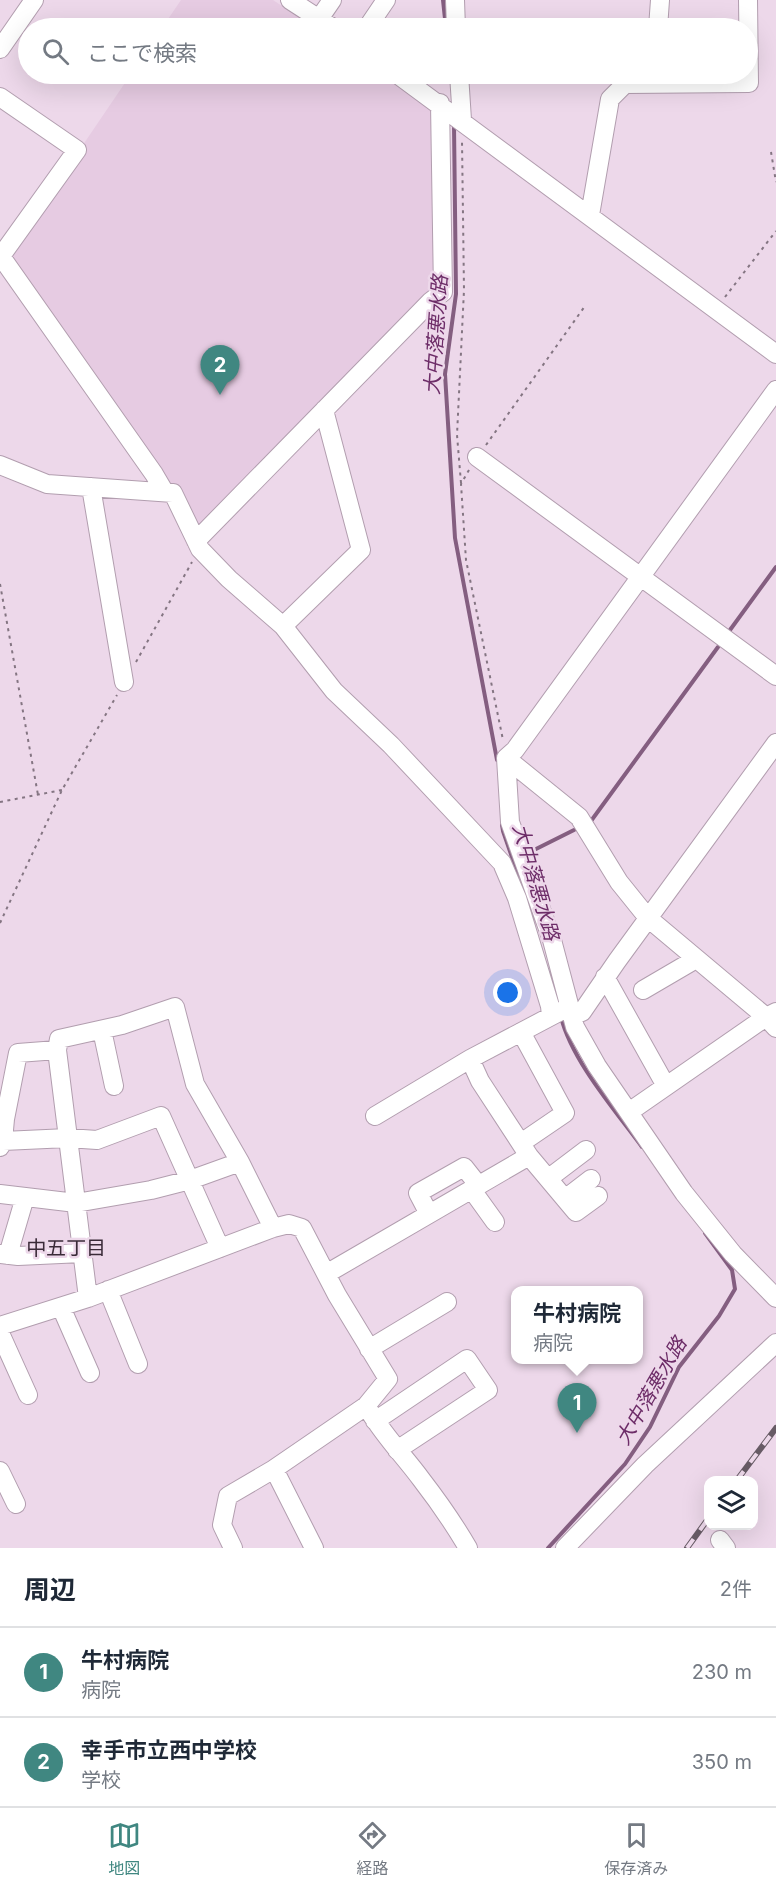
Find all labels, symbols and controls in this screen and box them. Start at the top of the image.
search box [18,18,758,84]
icon: search [39,35,72,68]
text: ここで検索 [87,40,197,66]
water label: 大中落悪水路 [420,272,452,396]
pin: 2 [200,346,240,395]
water label: 大中落悪水路 [508,821,565,945]
your location [493,978,522,1007]
district label: 中五丁目 [26,1236,106,1260]
popup [511,1286,643,1364]
text: 牛村病院 [533,1300,621,1326]
text: 病院 [533,1331,573,1355]
water label: 大中落悪水路 [611,1331,692,1449]
pin: 1 [558,1384,596,1433]
map controls [704,1476,758,1530]
button: layers [704,1476,758,1530]
text: 周辺 [24,1574,76,1605]
text: 2件 [720,1577,752,1601]
text: 牛村病院 [81,1647,169,1673]
text: 1 [39,1660,48,1684]
text: 230 m [692,1660,752,1684]
text: 病院 [81,1678,121,1702]
text: 幸手市立西中学校 [81,1737,257,1763]
text: 2 [37,1750,50,1774]
text: 350 m [692,1750,752,1774]
text: 学校 [81,1768,121,1792]
tab: 地図 [108,1819,141,1879]
tab: 経路 [356,1819,389,1879]
tab: 保存済み [604,1819,668,1879]

